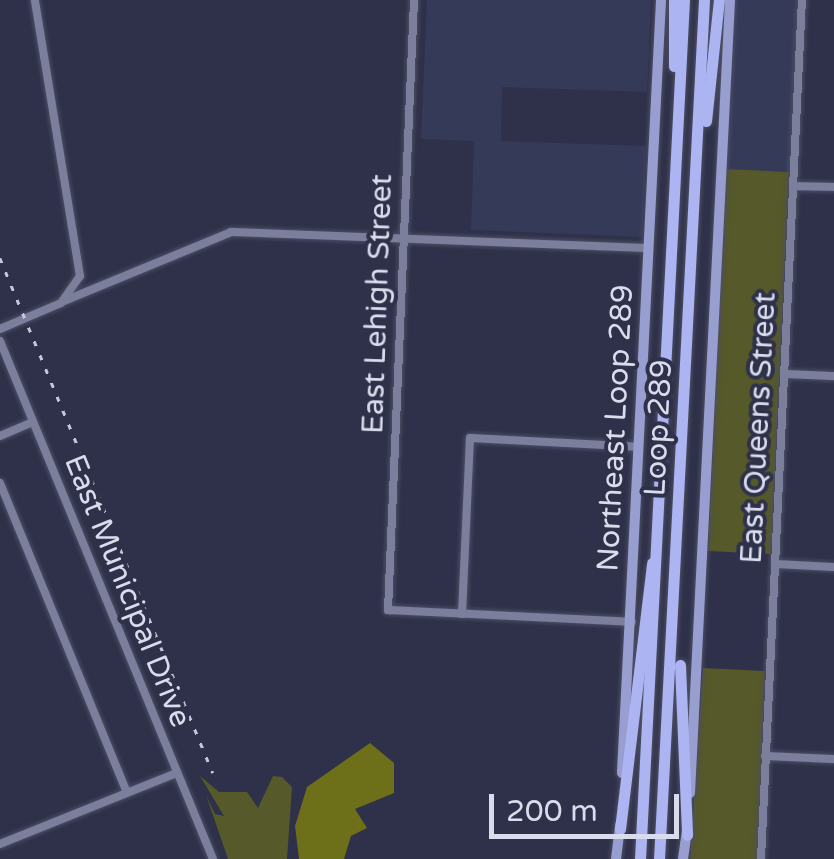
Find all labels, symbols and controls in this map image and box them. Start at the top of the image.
street label: East Lehigh Street [355,173,401,435]
street label: Northeast Loop 289 [591,283,641,573]
street label: East Queens Street [734,291,784,565]
street label: Loop 289 [637,359,681,497]
street label: East Municipal Drive [56,450,198,732]
scale bar [494,774,684,836]
text: 200 m [506,793,598,830]

